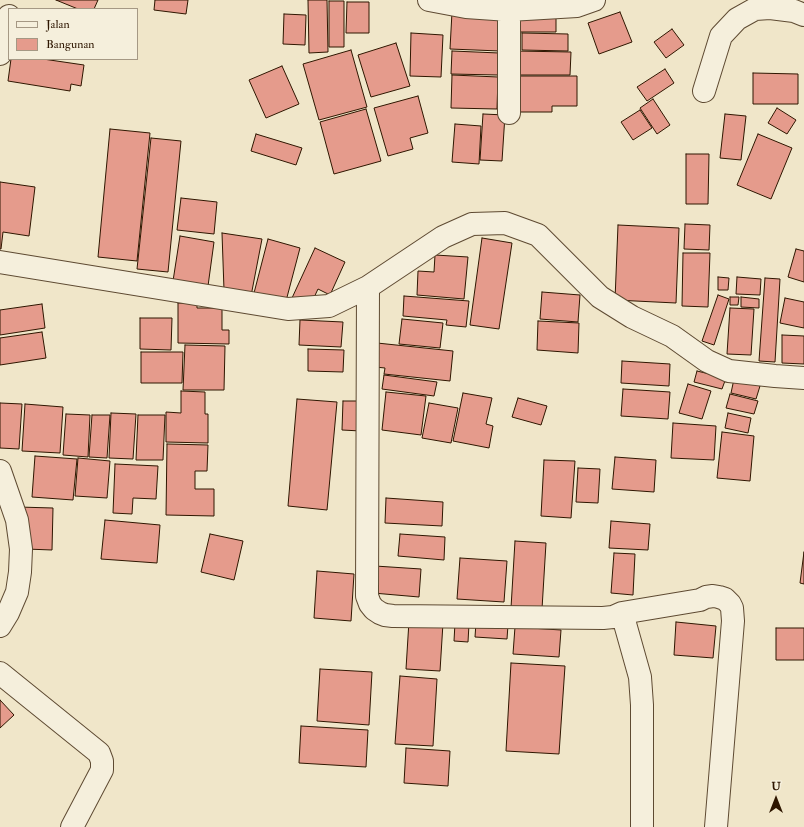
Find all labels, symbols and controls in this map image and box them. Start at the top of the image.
legend [8,8,138,60]
text: Jalan [46,17,70,32]
text: Bangunan [46,37,95,52]
north arrow [756,779,796,819]
text: U [771,780,781,793]

